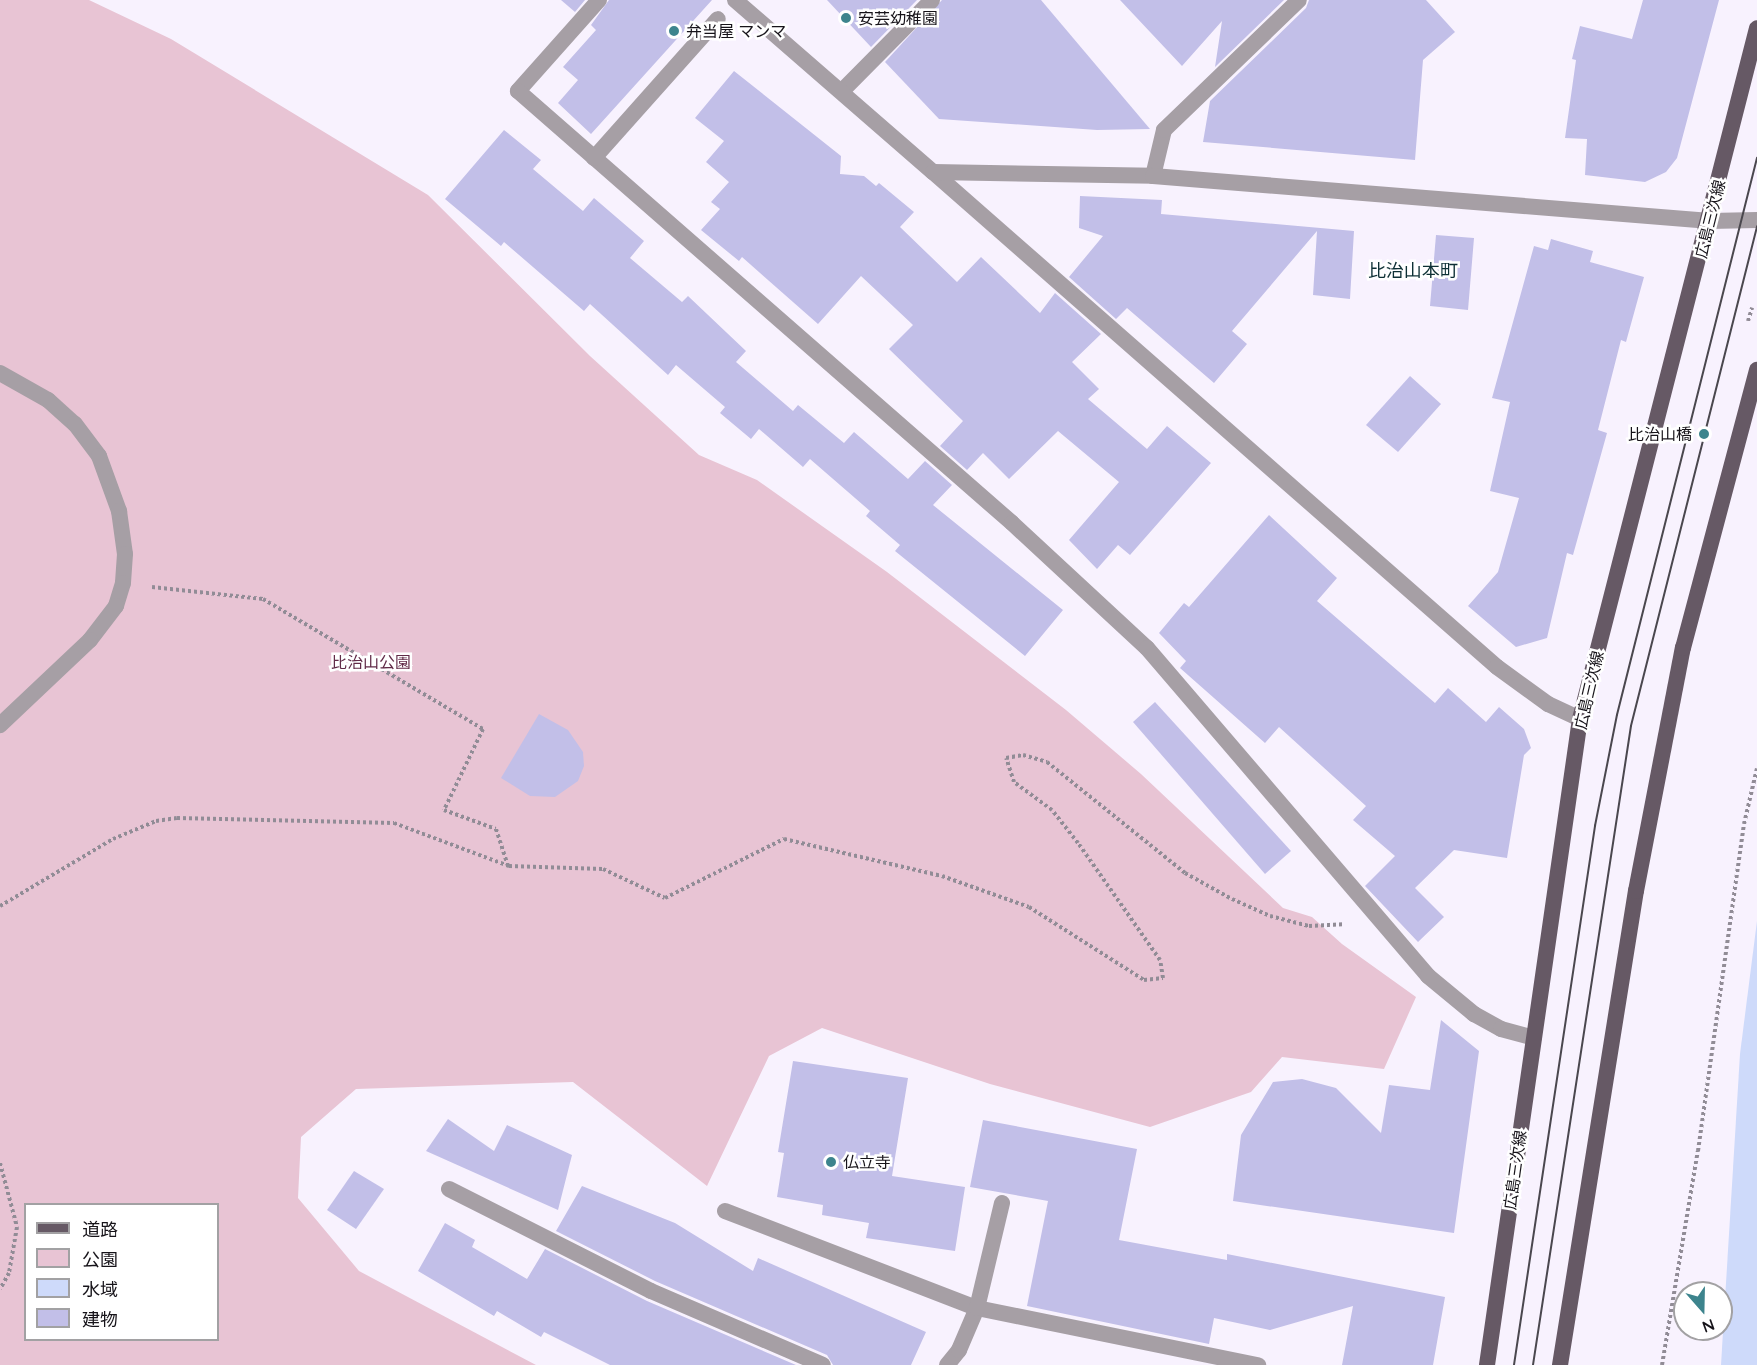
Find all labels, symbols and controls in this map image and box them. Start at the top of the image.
place label: 安芸幼稚園 [858,8,938,28]
marker: 安芸幼稚園 [839,11,853,25]
place label: 弁当屋 マンマ [686,21,786,41]
marker: 弁当屋 マンマ [667,24,681,38]
street label: 広島三次線 [1691,178,1729,260]
district label: 比治山本町 [1368,260,1458,282]
place label: 比治山橋 [1628,424,1692,444]
marker: 比治山橋 [1697,427,1711,441]
street label: 広島三次線 [1571,649,1607,731]
park label: 比治山公園 [331,652,411,672]
street label: 広島三次線 [1500,1129,1530,1211]
place label: 仏立寺 [843,1152,891,1172]
marker: 仏立寺 [824,1155,838,1169]
legend [24,1203,219,1341]
text: 道路 [82,1218,118,1241]
text: 公園 [82,1248,118,1271]
text: 水域 [82,1278,118,1301]
north arrow [1673,1281,1733,1341]
text: 建物 [82,1308,118,1331]
text: N [1700,1315,1717,1337]

